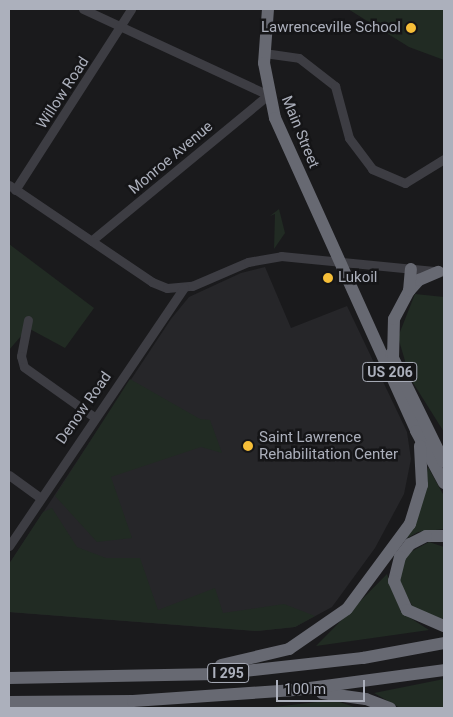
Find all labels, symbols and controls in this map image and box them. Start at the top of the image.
place label: Lawrenceville School [261,19,401,37]
marker: Lawrenceville School [405,22,417,34]
street label: Willow Road [33,54,93,132]
street label: Main Street [277,93,323,171]
street label: Monroe Avenue [125,118,217,198]
place label: Lukoil [338,269,377,287]
marker: Lukoil [322,272,334,284]
road number: US 206 [361,361,419,384]
street label: Denow Road [53,368,115,448]
place label: Saint Lawrence Rehabilitation Center [259,428,398,463]
marker: Saint Lawrence Rehabilitation Center [241,439,255,453]
road number: I 295 [207,661,249,684]
scale bar [278,670,367,702]
text: 100 m [284,680,326,698]

